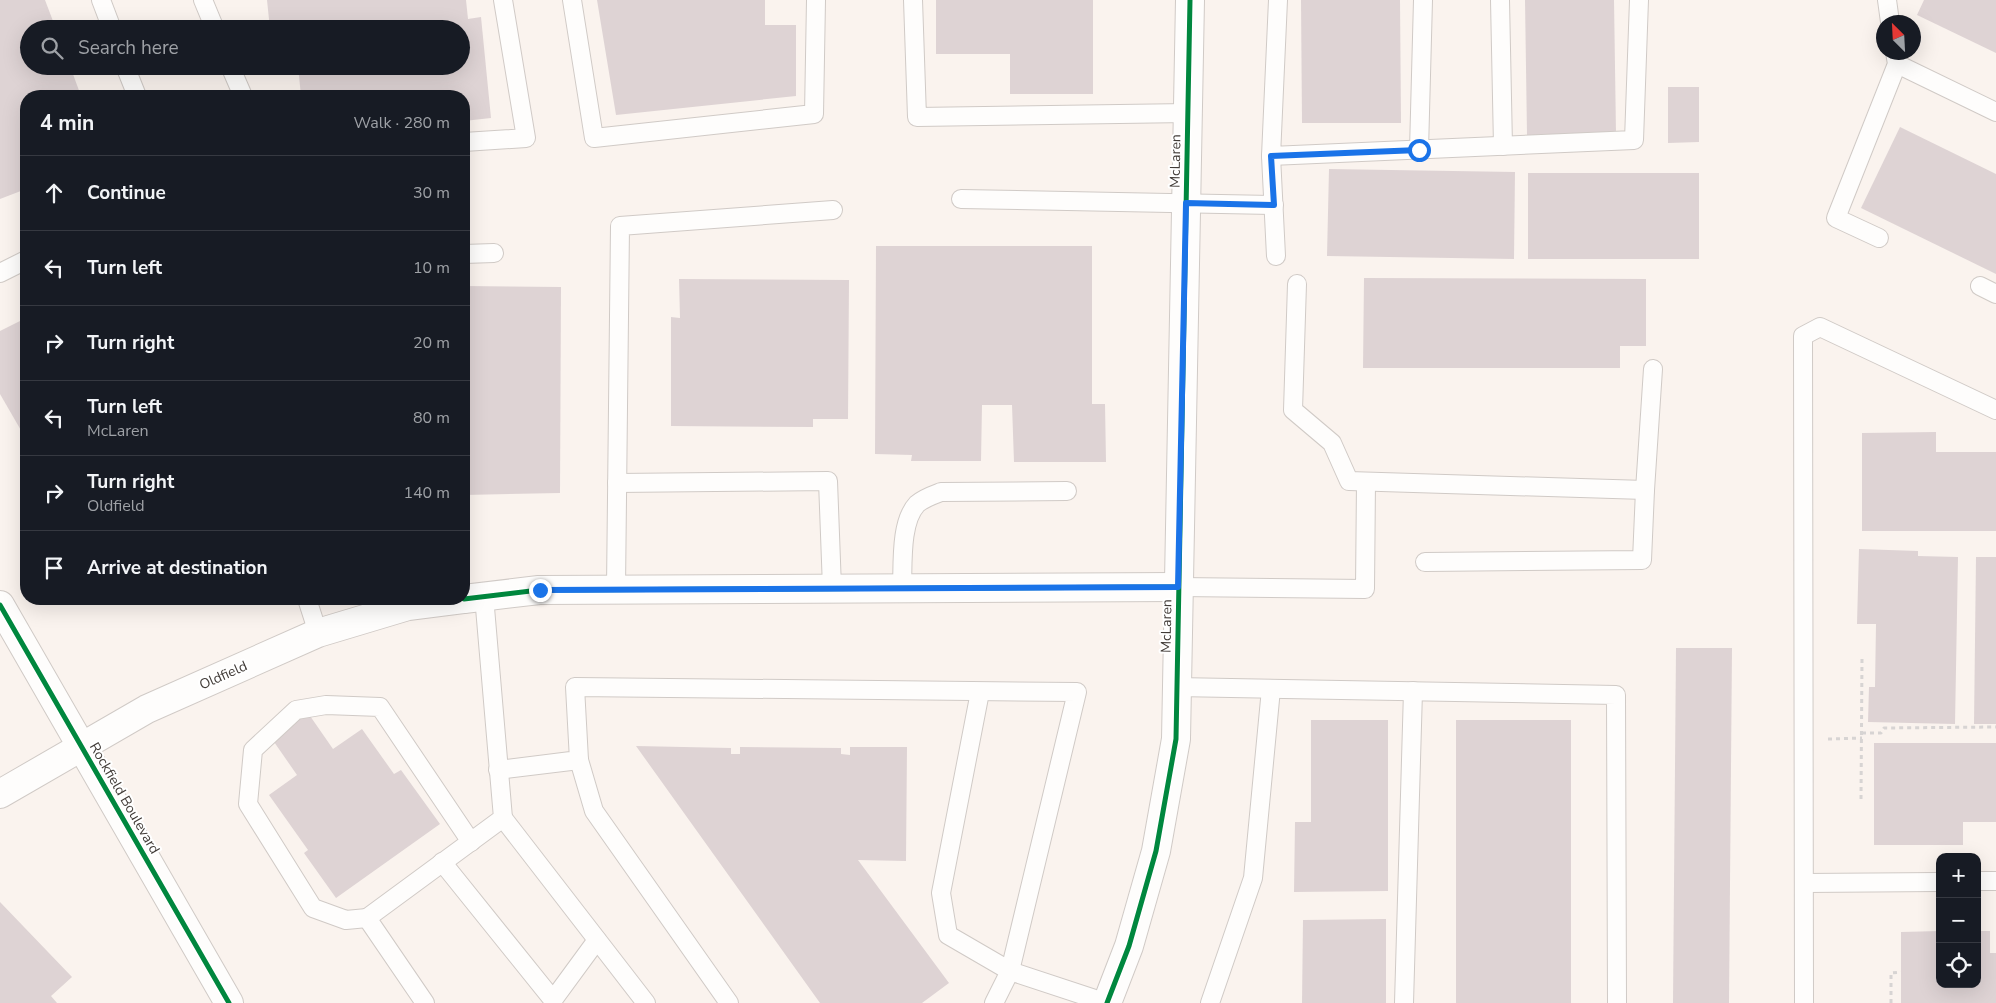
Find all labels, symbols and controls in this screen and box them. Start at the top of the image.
north arrow [1876,15,1921,60]
search box [20,20,470,75]
icon: search [38,34,66,62]
text: Search here [78,35,179,61]
text: 4 min [40,109,94,137]
text: Walk · 280 m [354,112,450,134]
street label: McLaren [1166,134,1185,188]
route start [1408,139,1431,162]
icon: ahead [40,179,68,207]
text: Continue [87,180,166,206]
text: 30 m [413,182,450,204]
icon: left [40,254,68,282]
text: Turn left [87,255,162,281]
text: 10 m [413,257,450,279]
icon: right [40,329,68,357]
text: Turn right [87,330,174,356]
text: 20 m [413,332,450,354]
text: Turn left [87,394,162,420]
icon: left [40,404,68,432]
text: 80 m [413,407,450,429]
text: McLaren [87,420,148,442]
text: Turn right [87,469,174,495]
icon: right [40,479,68,507]
text: 140 m [403,482,450,504]
text: Oldfield [87,495,145,517]
icon: arrive [40,554,68,582]
text: Arrive at destination [87,555,268,581]
route end [529,579,552,602]
street label: McLaren [1157,599,1176,653]
street label: Oldfield [196,657,250,694]
street label: Rockfield Boulevard [85,739,164,857]
map controls [1936,853,1981,988]
button: + [1936,853,1981,898]
button: − [1936,898,1981,943]
button: locate [1936,943,1981,988]

